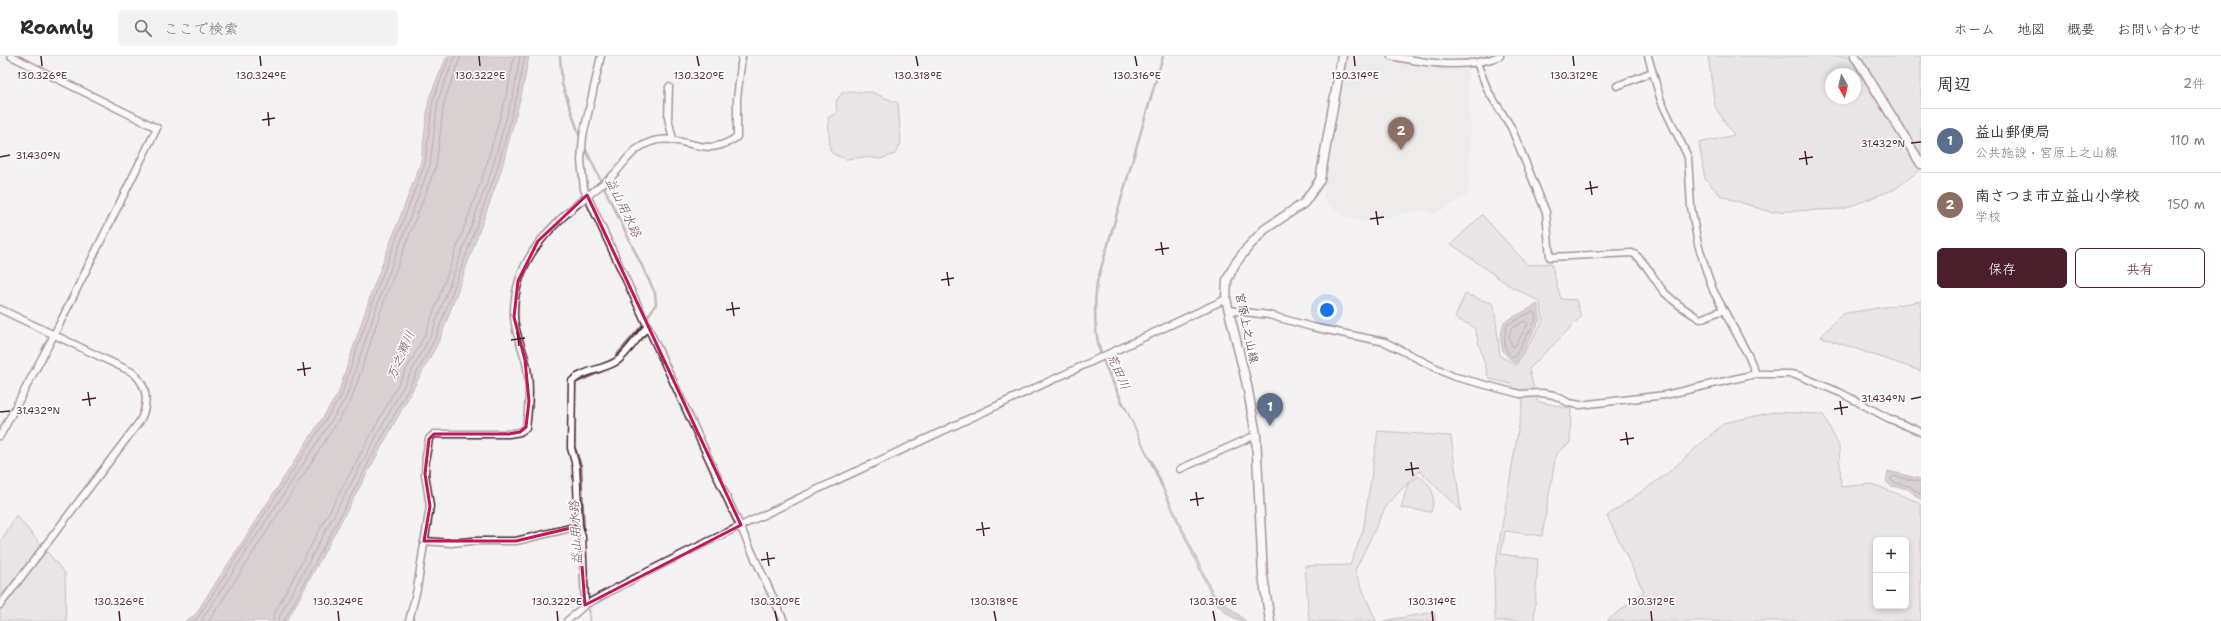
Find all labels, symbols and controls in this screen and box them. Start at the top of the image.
search box [118,10,398,46]
text: Roamly [20,15,94,40]
icon: search [132,17,154,39]
text: ここで検索 [164,19,239,39]
text: ホーム [1954,20,1995,38]
text: 地図 [2017,20,2045,38]
text: 概要 [2067,20,2095,38]
text: お問い合わせ [2117,20,2201,38]
north arrow [1825,68,1861,104]
text: 130.326°E [17,69,67,82]
text: 130.324°E [236,69,286,82]
text: 130.322°E [455,69,505,82]
text: 130.320°E [674,69,724,82]
text: 130.318°E [894,69,942,82]
text: 130.316°E [1113,69,1161,82]
text: 130.314°E [1331,69,1379,82]
text: 130.312°E [1550,69,1598,82]
text: 周辺 [1937,73,1971,95]
text: 2件 [2183,75,2205,92]
pin: 2 [1388,117,1414,150]
text: 益山郵便局 [1975,122,2050,142]
text: 1 [1947,132,1953,149]
text: 110 m [2170,132,2205,149]
text: 31.432°N [1861,137,1905,150]
text: 公共施設 · 宮原上之山線 [1975,144,2118,161]
text: 31.430°N [16,149,60,162]
water label: 益山用水路 [602,174,646,241]
text: 南さつま市立益山小学校 [1975,186,2140,206]
text: 2 [1945,196,1955,213]
text: 150 m [2167,196,2205,213]
text: 学校 [1975,208,2001,225]
button: 保存 [1937,248,2067,288]
button: 共有 [2075,248,2205,288]
street label: 宮原上之山線 [1232,291,1262,365]
your location [1317,300,1337,320]
water label: 万之瀬川 [382,328,418,382]
water label: 荒田川 [1103,350,1134,392]
text: 31.434°N [1861,392,1905,405]
pin: 1 [1257,393,1283,426]
text: 31.432°N [16,404,60,417]
water label: 益山用水路 [565,499,586,566]
map controls [1873,537,1909,609]
button: + [1873,537,1909,573]
button: − [1873,573,1909,609]
text: 130.326°E [94,595,144,608]
text: 130.324°E [313,595,363,608]
text: 130.322°E [532,595,582,608]
text: 130.320°E [750,595,800,608]
text: 130.318°E [970,595,1018,608]
text: 130.316°E [1189,595,1237,608]
text: 130.314°E [1408,595,1456,608]
text: 130.312°E [1627,595,1675,608]

